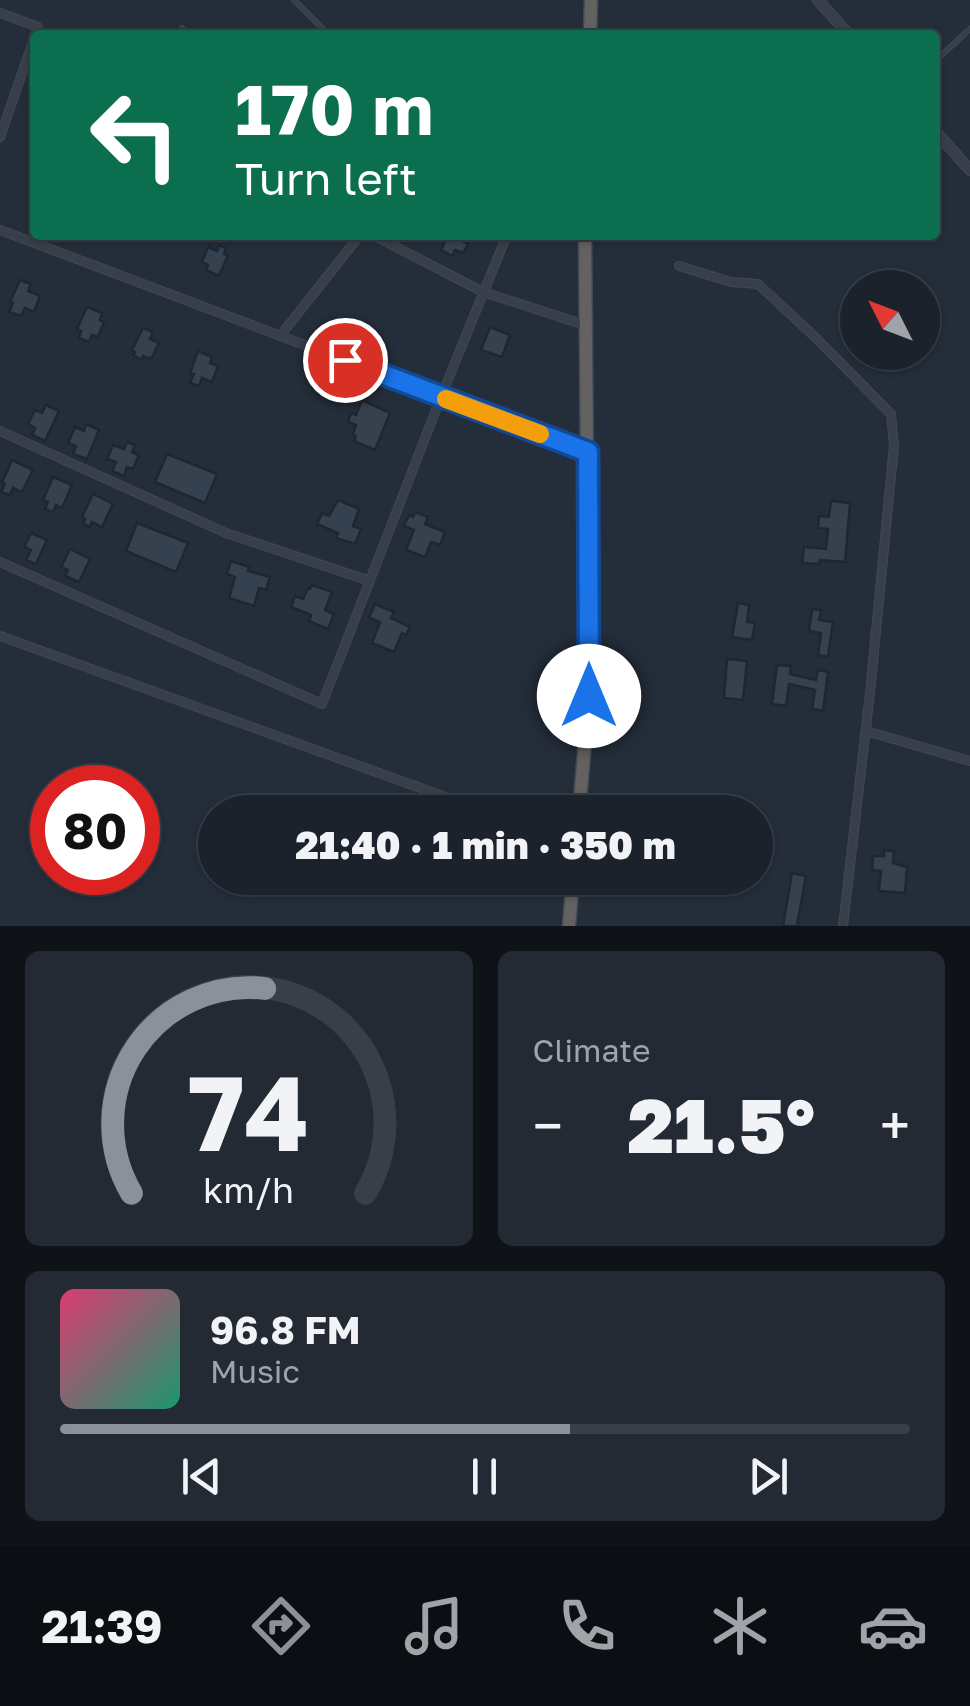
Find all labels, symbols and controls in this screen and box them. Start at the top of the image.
text: 170 m [235,66,433,150]
icon: left [70,70,200,200]
text: Turn left [235,151,417,205]
north arrow [840,270,940,370]
map controls [840,270,940,370]
pin [303,318,388,403]
icon: arrive [318,333,373,388]
position arrow [537,644,641,748]
speed limit sign: 80 [30,765,160,895]
text: 21:40 · 1 min · 350 m [295,822,676,867]
text: Climate [533,1031,651,1069]
text: 74 [188,1049,310,1174]
text: 21.5° [628,1079,815,1170]
text: − [533,1092,563,1158]
text: + [880,1092,910,1158]
text: km/h [203,1168,294,1211]
text: 96.8 FM [210,1307,361,1352]
text: Music [210,1352,300,1390]
icon: previous [174,1449,229,1504]
icon: pause [457,1449,512,1504]
icon: next [741,1449,796,1504]
icon: directions [246,1591,316,1661]
icon: music [399,1591,469,1661]
icon: phone [552,1591,622,1661]
icon: climate [705,1591,775,1661]
icon: car [858,1591,928,1661]
text: 21:39 [42,1599,163,1653]

